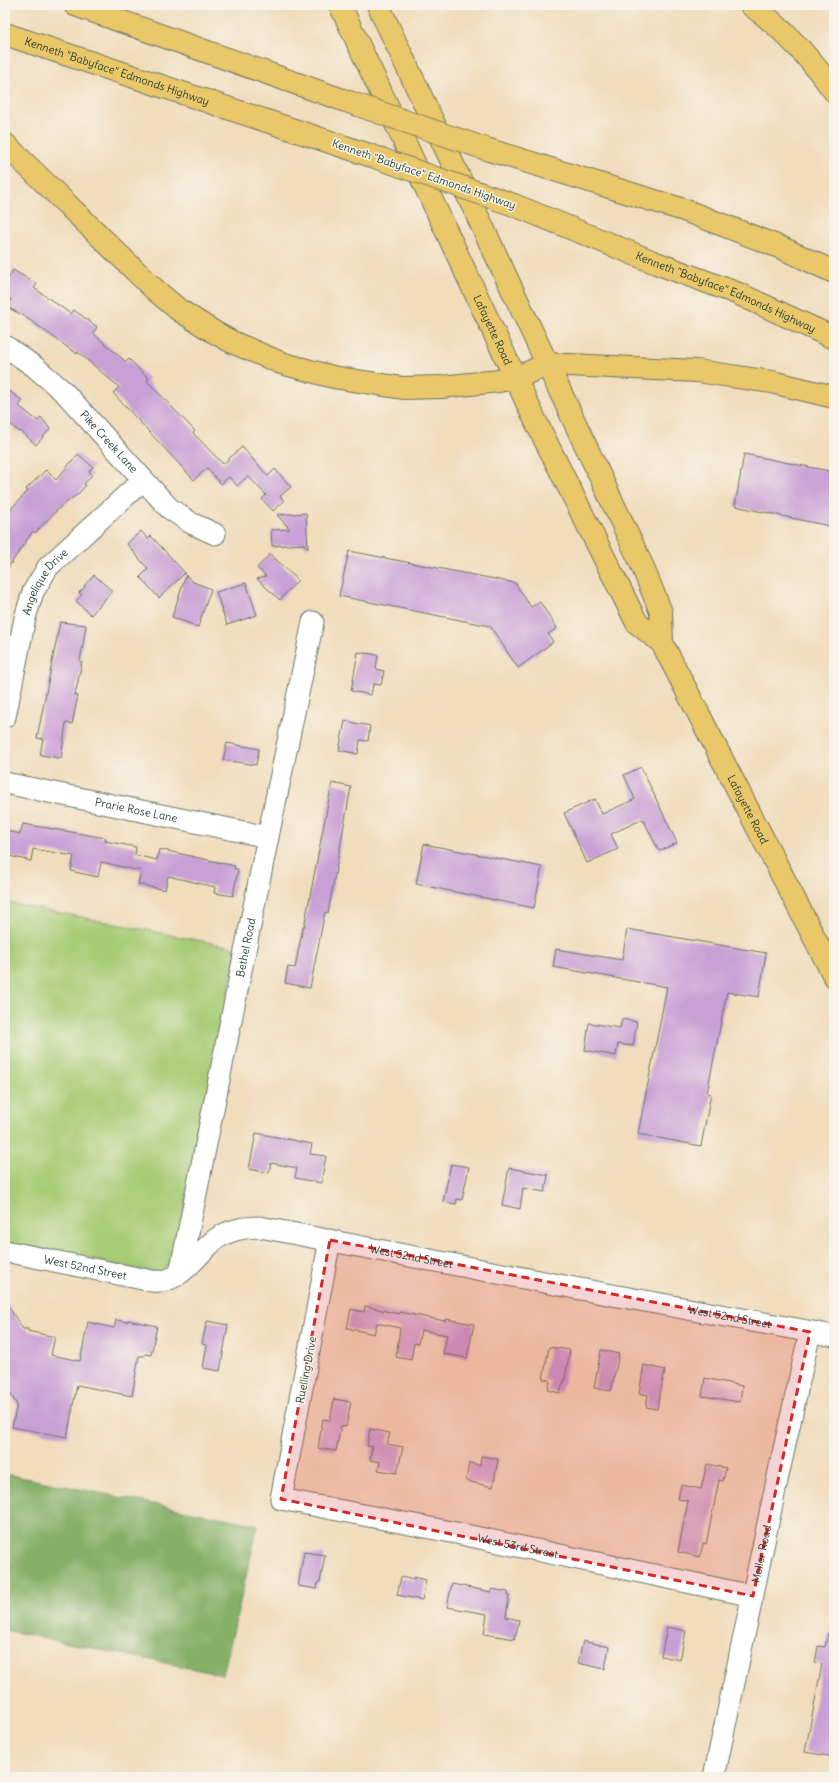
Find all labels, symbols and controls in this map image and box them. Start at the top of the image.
street label: Kenneth "Babyface" Edmonds Highway [23,34,211,108]
street label: Kenneth "Babyface" Edmonds Highway [330,136,518,212]
street label: Kenneth "Babyface" Edmonds Highway [634,248,818,336]
street label: Lafayette Road [470,293,515,368]
street label: Pike Creek Lane [77,408,141,476]
street label: Angelique Drive [19,545,71,617]
street label: Lafayette Road [724,773,772,847]
street label: Prarie Rose Lane [94,795,179,825]
street label: Bethel Road [233,916,259,978]
street label: West 52nd Street [369,1241,454,1271]
street label: West 52nd Street [43,1252,128,1283]
street label: West 52nd Street [687,1302,773,1331]
street label: Ruelling Drive [293,1335,319,1405]
street label: Moller Road [748,1523,774,1584]
street label: West 53rd Street [476,1531,560,1562]

